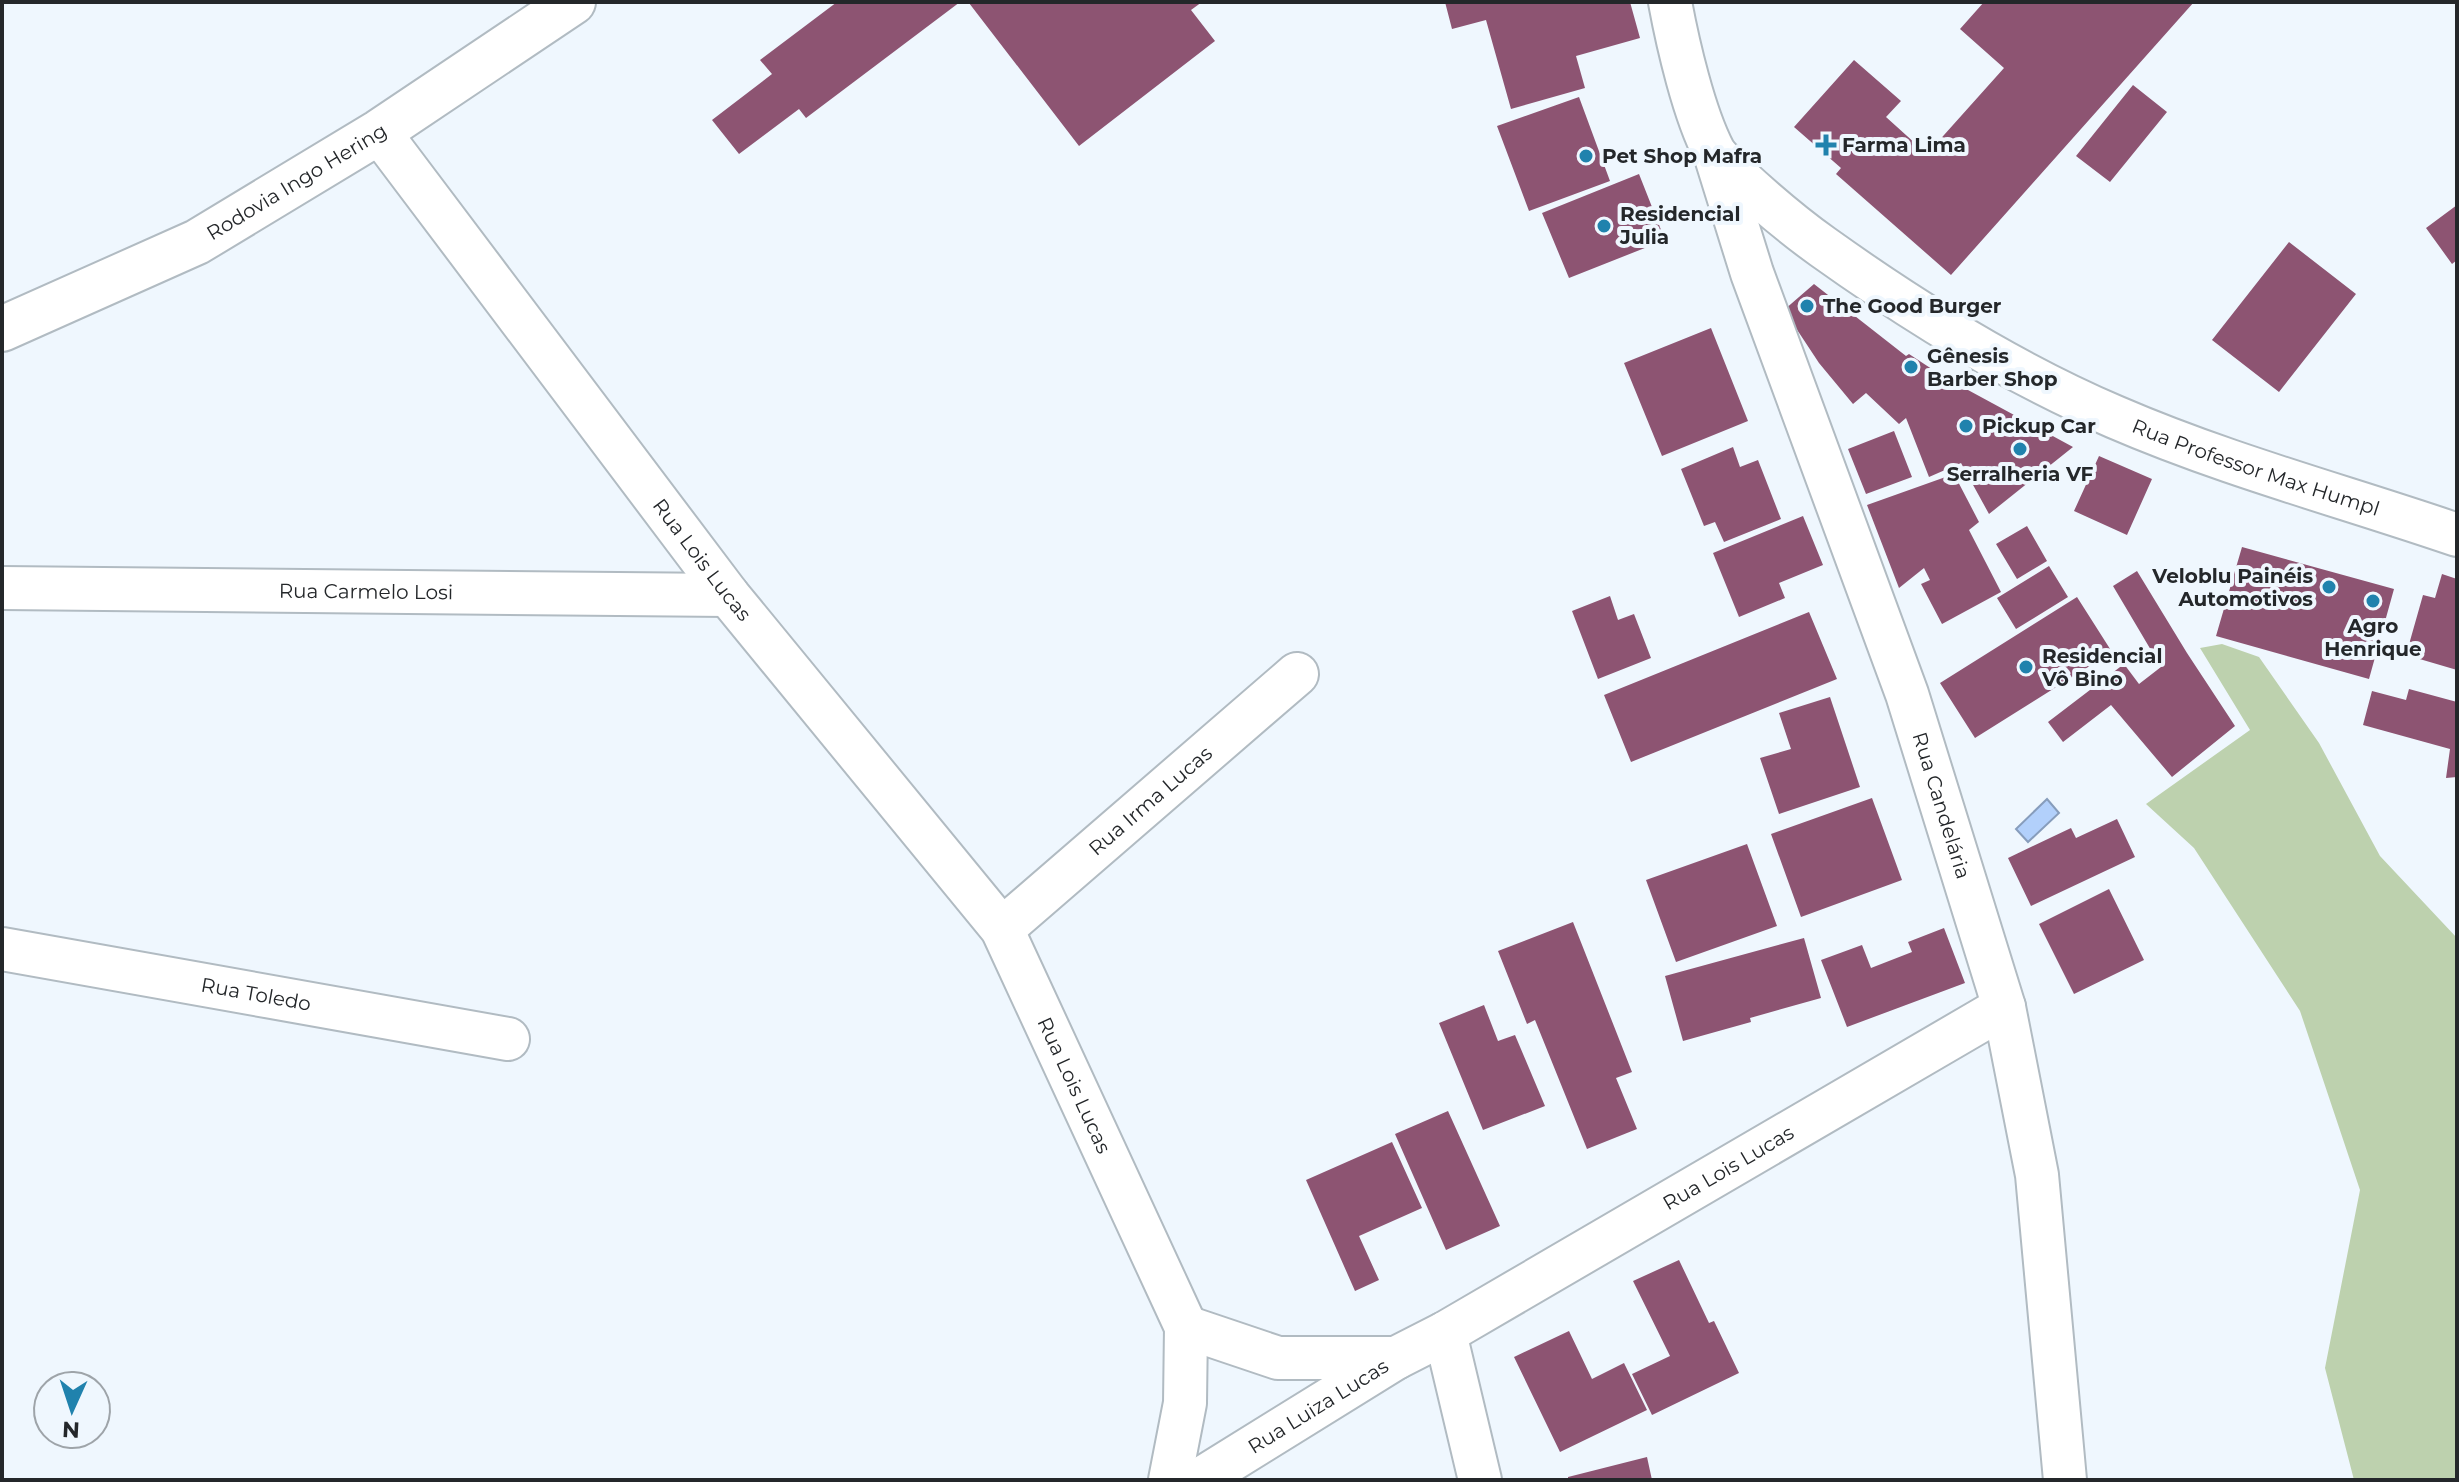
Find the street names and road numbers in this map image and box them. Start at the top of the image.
street label: Rodovia Ingo Hering [202,118,391,245]
street label: Rua Professor Max Humpl [2129,414,2383,521]
street label: Rua Lois Lucas [648,494,756,626]
street label: Rua Carmelo Losi [279,579,453,604]
street label: Rua Candelária [1908,729,1976,882]
street label: Rua Irma Lucas [1084,741,1217,861]
street label: Rua Toledo [199,973,313,1016]
street label: Rua Lois Lucas [1032,1013,1116,1157]
street label: Rua Lois Lucas [1658,1120,1798,1215]
street label: Rua Luiza Lucas [1243,1354,1393,1459]

